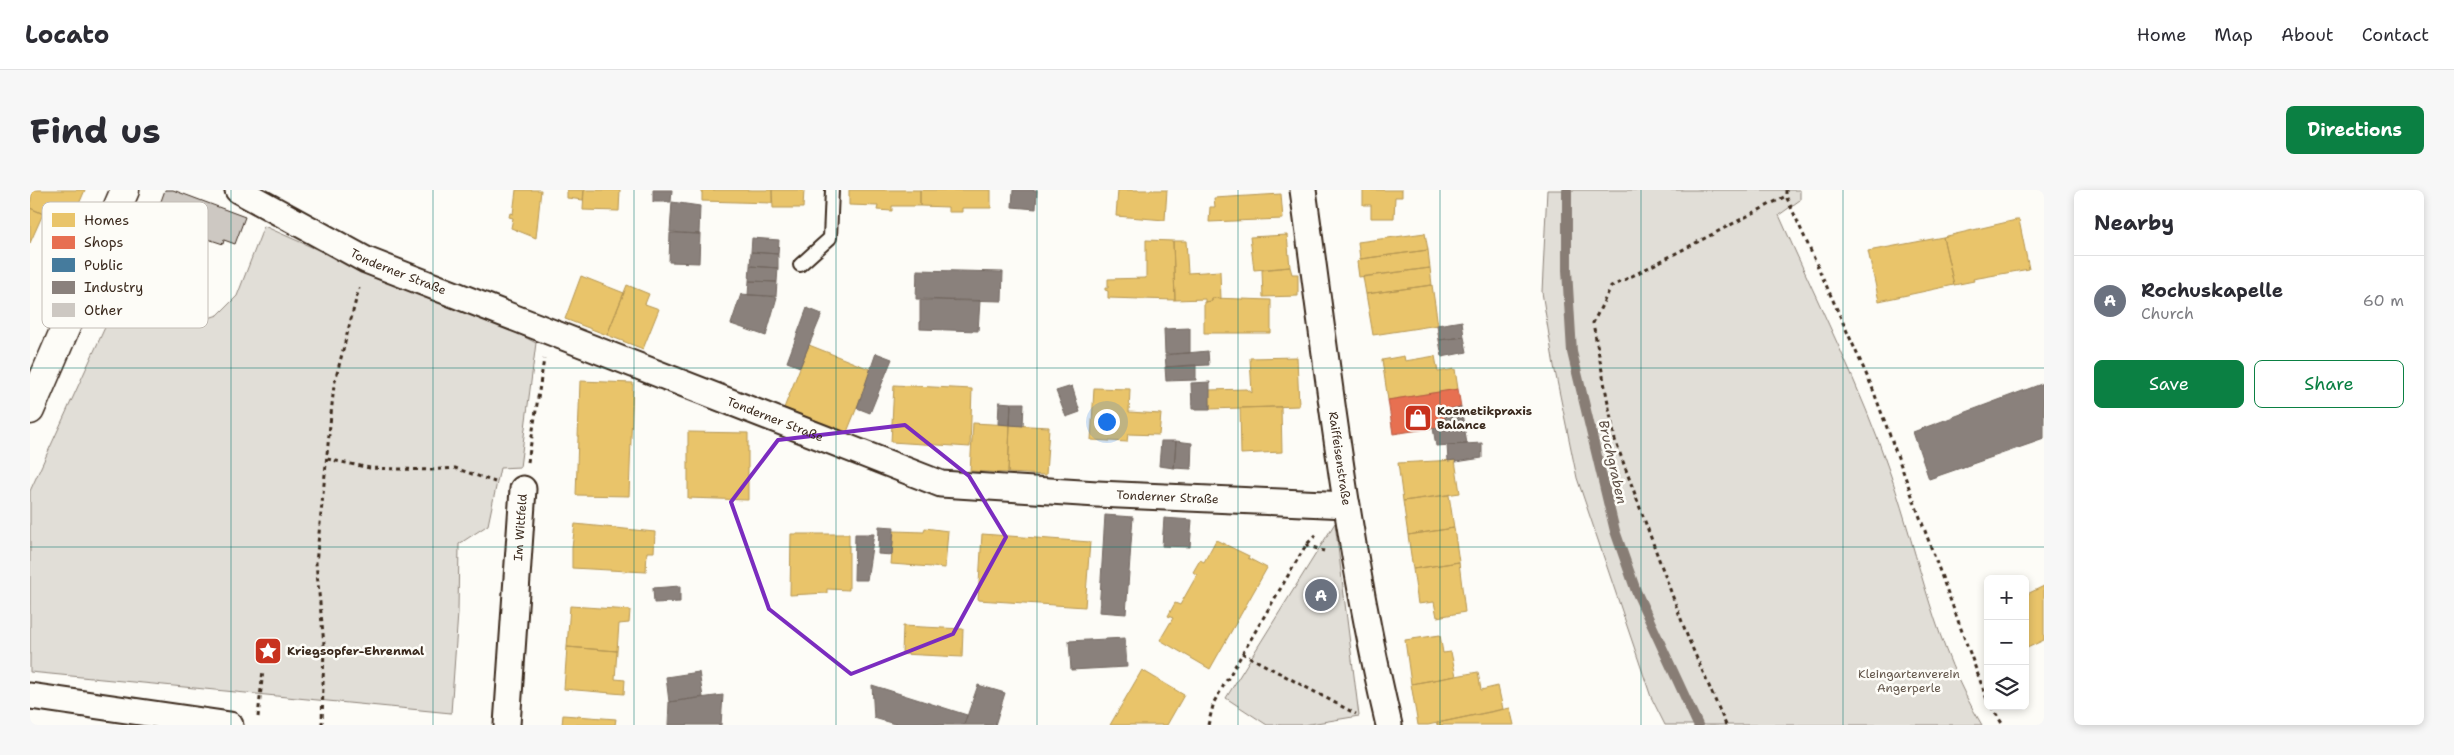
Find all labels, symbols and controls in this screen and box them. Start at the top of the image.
text: Locato [25,19,109,51]
text: Home [2137,23,2186,47]
text: Map [2214,23,2253,47]
text: About [2281,23,2334,47]
text: Contact [2362,23,2429,47]
button: Directions [2286,106,2424,154]
text: Find us [30,107,161,154]
legend [42,202,208,328]
text: Nearby [2094,209,2174,237]
text: Homes [84,211,129,229]
text: Shops [84,233,123,251]
street label: Tonderner Straße [347,245,449,298]
text: Public [84,256,123,274]
text: Industry [84,278,143,296]
text: Rochuskapelle [2141,278,2283,303]
text: A [2104,290,2116,311]
text: 60 m [2363,290,2404,311]
text: Other [84,301,123,319]
text: Church [2141,303,2194,324]
button: Save [2094,360,2244,408]
button: Share [2254,360,2404,408]
street label: Tonderner Straße [725,393,826,445]
shop icon: Kosmetikpraxis Balance [1403,403,1433,433]
place label: Kosmetikpraxis Balance [1437,403,1532,433]
your location [1094,409,1120,435]
street label: Raiffeisenstraße [1325,411,1355,507]
water label: Bruchgraben [1595,418,1631,506]
street label: Tonderner Straße [1116,487,1219,507]
street label: Im Wittfeld [510,493,531,562]
map controls [1984,575,2029,710]
button: + [1984,575,2029,620]
pin: A [1305,576,1337,614]
button: − [1984,620,2029,665]
place icon: Kriegsopfer-Ehrenmal [253,636,283,666]
place label: Kriegsopfer-Ehrenmal [287,643,424,659]
button: layers [1984,665,2029,710]
park label: Kleingartenverein Angerperle [1858,666,1960,696]

